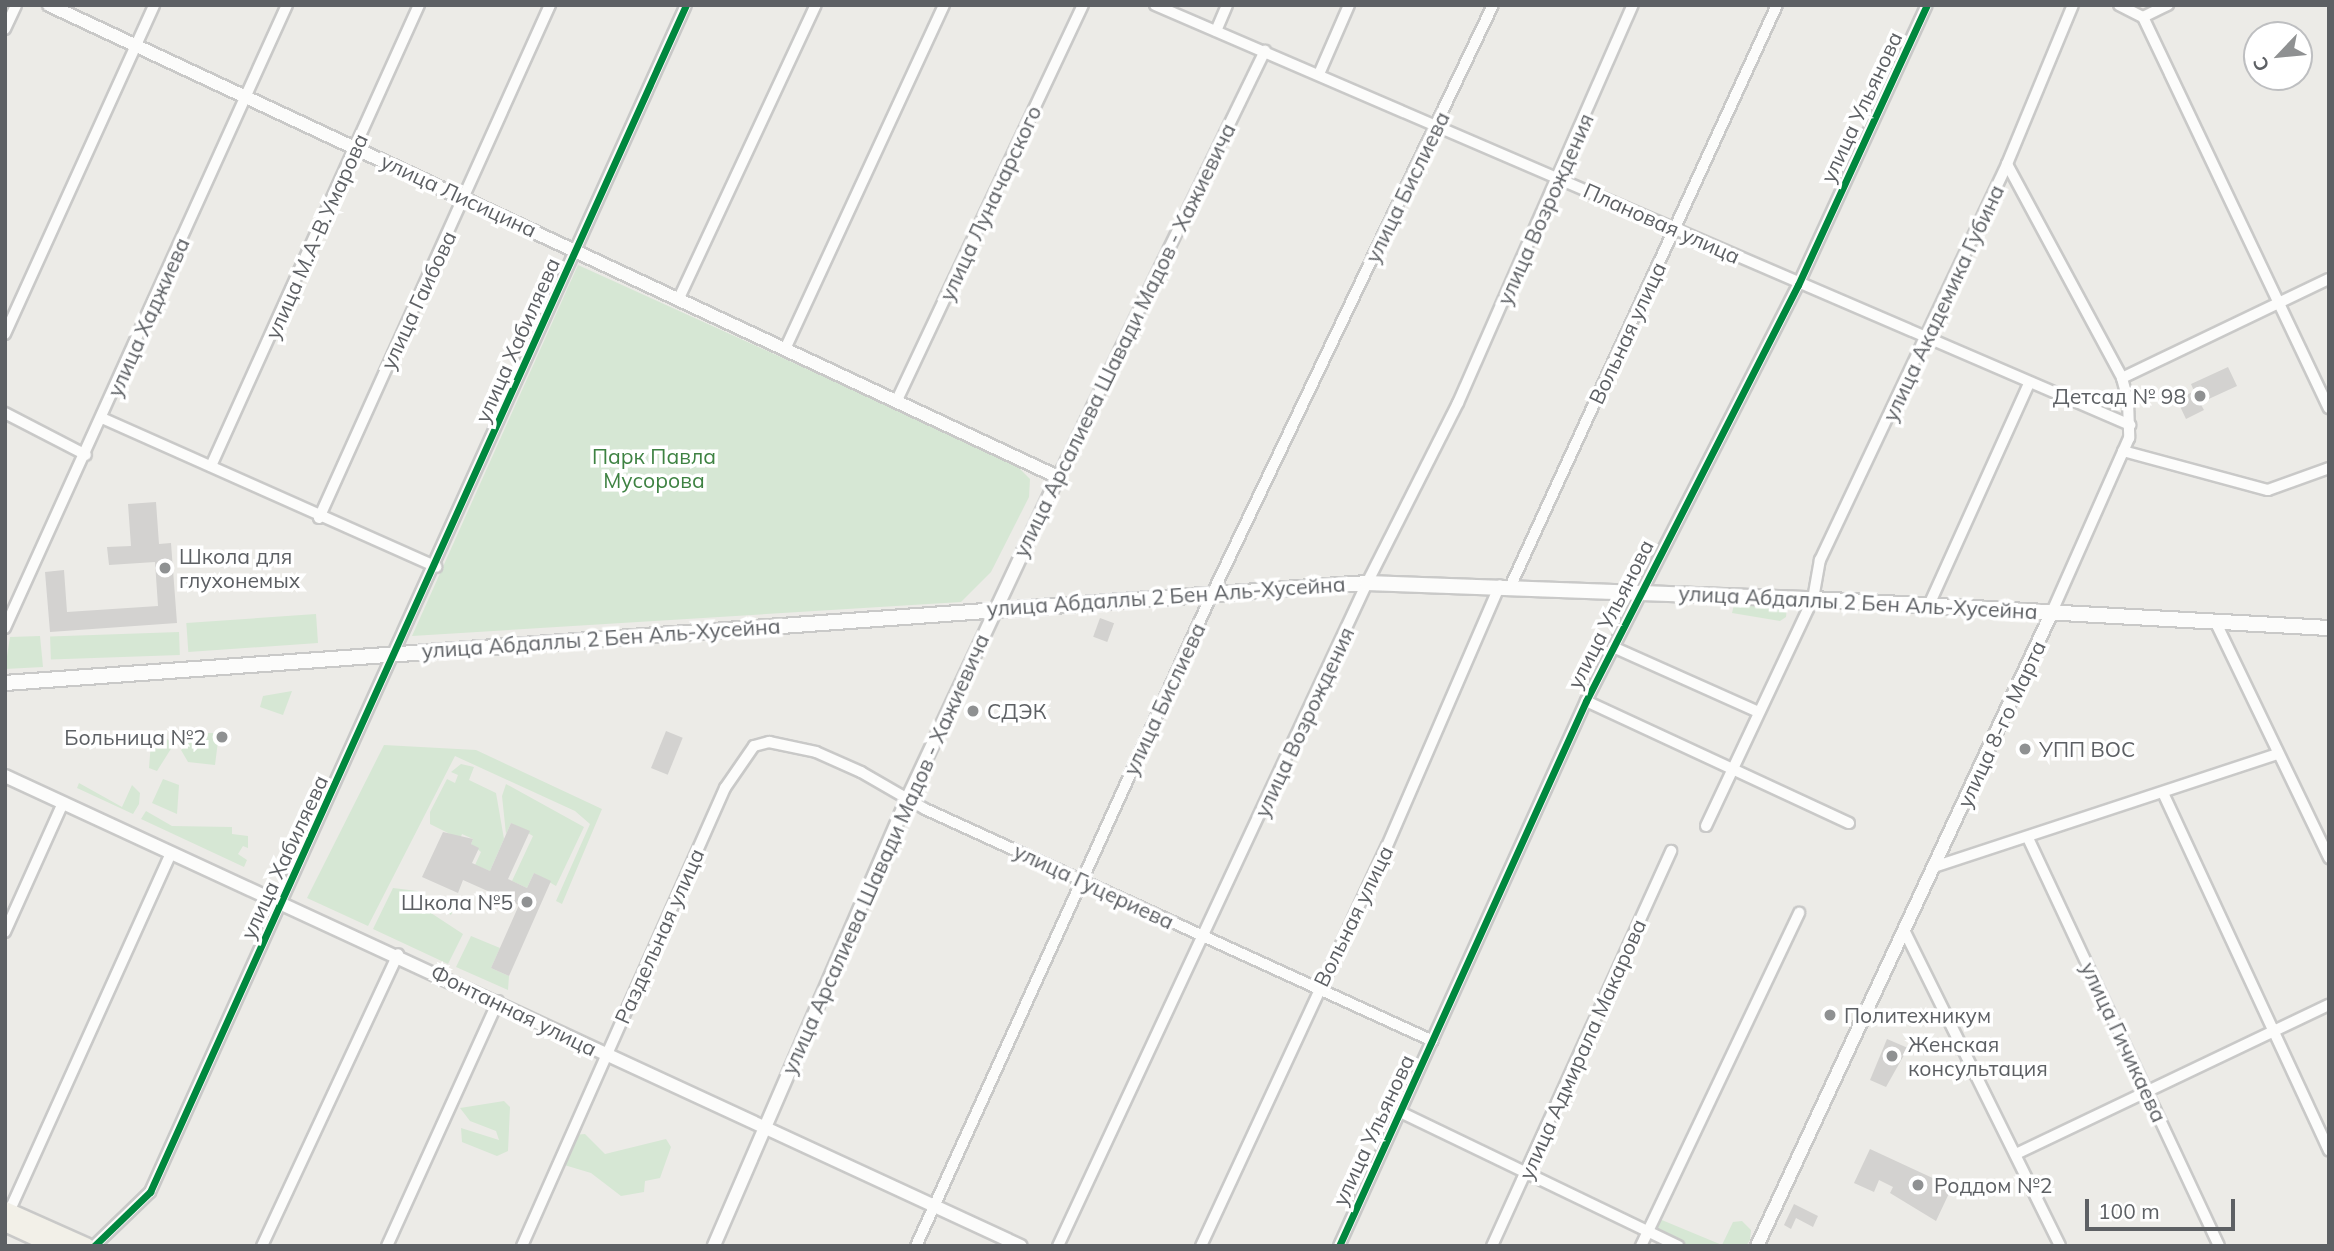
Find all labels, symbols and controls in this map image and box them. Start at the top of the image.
north arrow [2243,21,2313,91]
street label: улица Ульянова [1815,27,1907,187]
text: С [2247,53,2275,75]
street label: улица Луначарского [934,101,1046,305]
street label: улица Бислиева [1360,107,1454,267]
street label: улица Возрождения [1491,109,1599,309]
street label: улица Арсалиева Шавади Мадов - Хажиевича [1008,119,1240,561]
street label: улица М.А-В.Умарова [259,129,373,343]
street label: улица Лисицина [377,148,541,242]
street label: Плановая улица [1580,177,1744,269]
street label: улица Академика Губина [1877,181,2009,425]
street label: улица Гаибова [375,227,461,373]
street label: улица Хаджиева [102,234,194,400]
street label: улица Хабиляева [469,254,565,426]
street label: Вольная улица [1583,258,1671,408]
place label: Детсад № 98 [2053,383,2186,409]
marker: Детсад № 98 [2192,388,2208,404]
park label: Парк Павла Мусорова [592,443,716,493]
street label: улица Ульянова [1562,535,1658,693]
place label: Школа для глухонемых [179,543,300,593]
marker: Школа для глухонемых [157,560,173,576]
street label: улица Абдаллы 2 Бен Аль-Хусейна [986,571,1346,621]
street label: улица Абдаллы 2 Бен Аль-Хусейна [1678,580,2038,624]
street label: улица Абдаллы 2 Бен Аль-Хусейна [421,613,781,663]
street label: улица Бислиева [1118,619,1210,779]
street label: улица Возрождения [1249,623,1359,821]
street label: улица Арсалиева Шавади Мадов - Хажиевича [776,630,994,1078]
street label: улица 8-го Марта [1951,637,2051,811]
place label: СДЭК [987,698,1046,724]
marker: СДЭК [965,703,981,719]
place label: Больница №2 [64,724,206,750]
marker: Больница №2 [212,727,232,747]
place label: УПП ВОС [2039,736,2135,762]
marker: УПП ВОС [2017,741,2033,757]
street label: улица Хабиляева [235,771,333,943]
street label: улица Гуцериева [1010,838,1178,934]
street label: Вольная улица [1308,841,1398,991]
street label: Раздельная улица [609,845,709,1027]
place label: Школа №5 [401,889,513,915]
marker: Школа №5 [519,894,535,910]
street label: улица Адмирала Макарова [1513,915,1651,1183]
street label: улица Гичикаева [2076,958,2172,1126]
street label: Фонтанная улица [427,959,601,1061]
place label: Политехникум [1844,1002,1991,1028]
marker: Политехникум [1822,1007,1838,1023]
place label: Женская консультация [1908,1031,2048,1081]
marker: Женская консультация [1882,1046,1902,1066]
street label: улица Ульянова [1327,1050,1419,1210]
place label: Роддом №2 [1934,1172,2052,1198]
marker: Роддом №2 [1908,1175,1928,1195]
scale bar [2089,1184,2240,1228]
text: 100 m [2098,1198,2160,1224]

